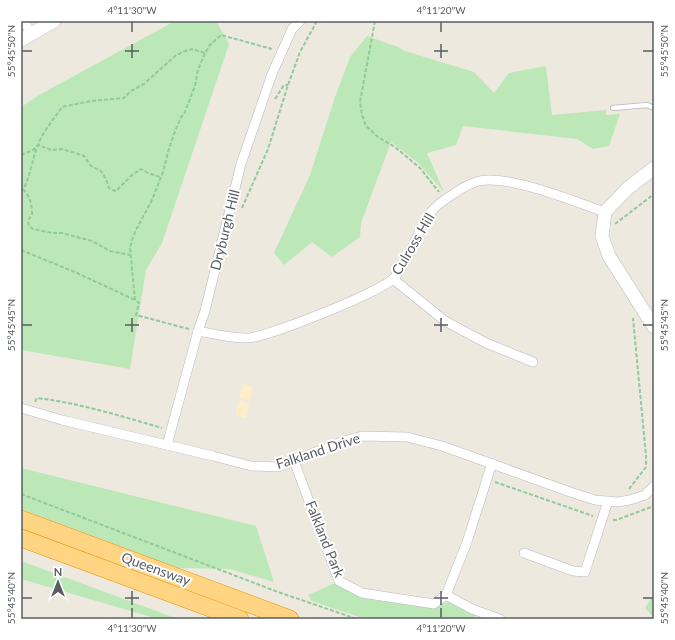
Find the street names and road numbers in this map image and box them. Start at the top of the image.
street label: Dryburgh Hill [206,188,243,272]
street label: Culross Hill [387,210,438,278]
street label: Falkland Drive [274,429,362,472]
street label: Falkland Park [302,498,349,580]
street label: Queensway [119,548,194,589]

